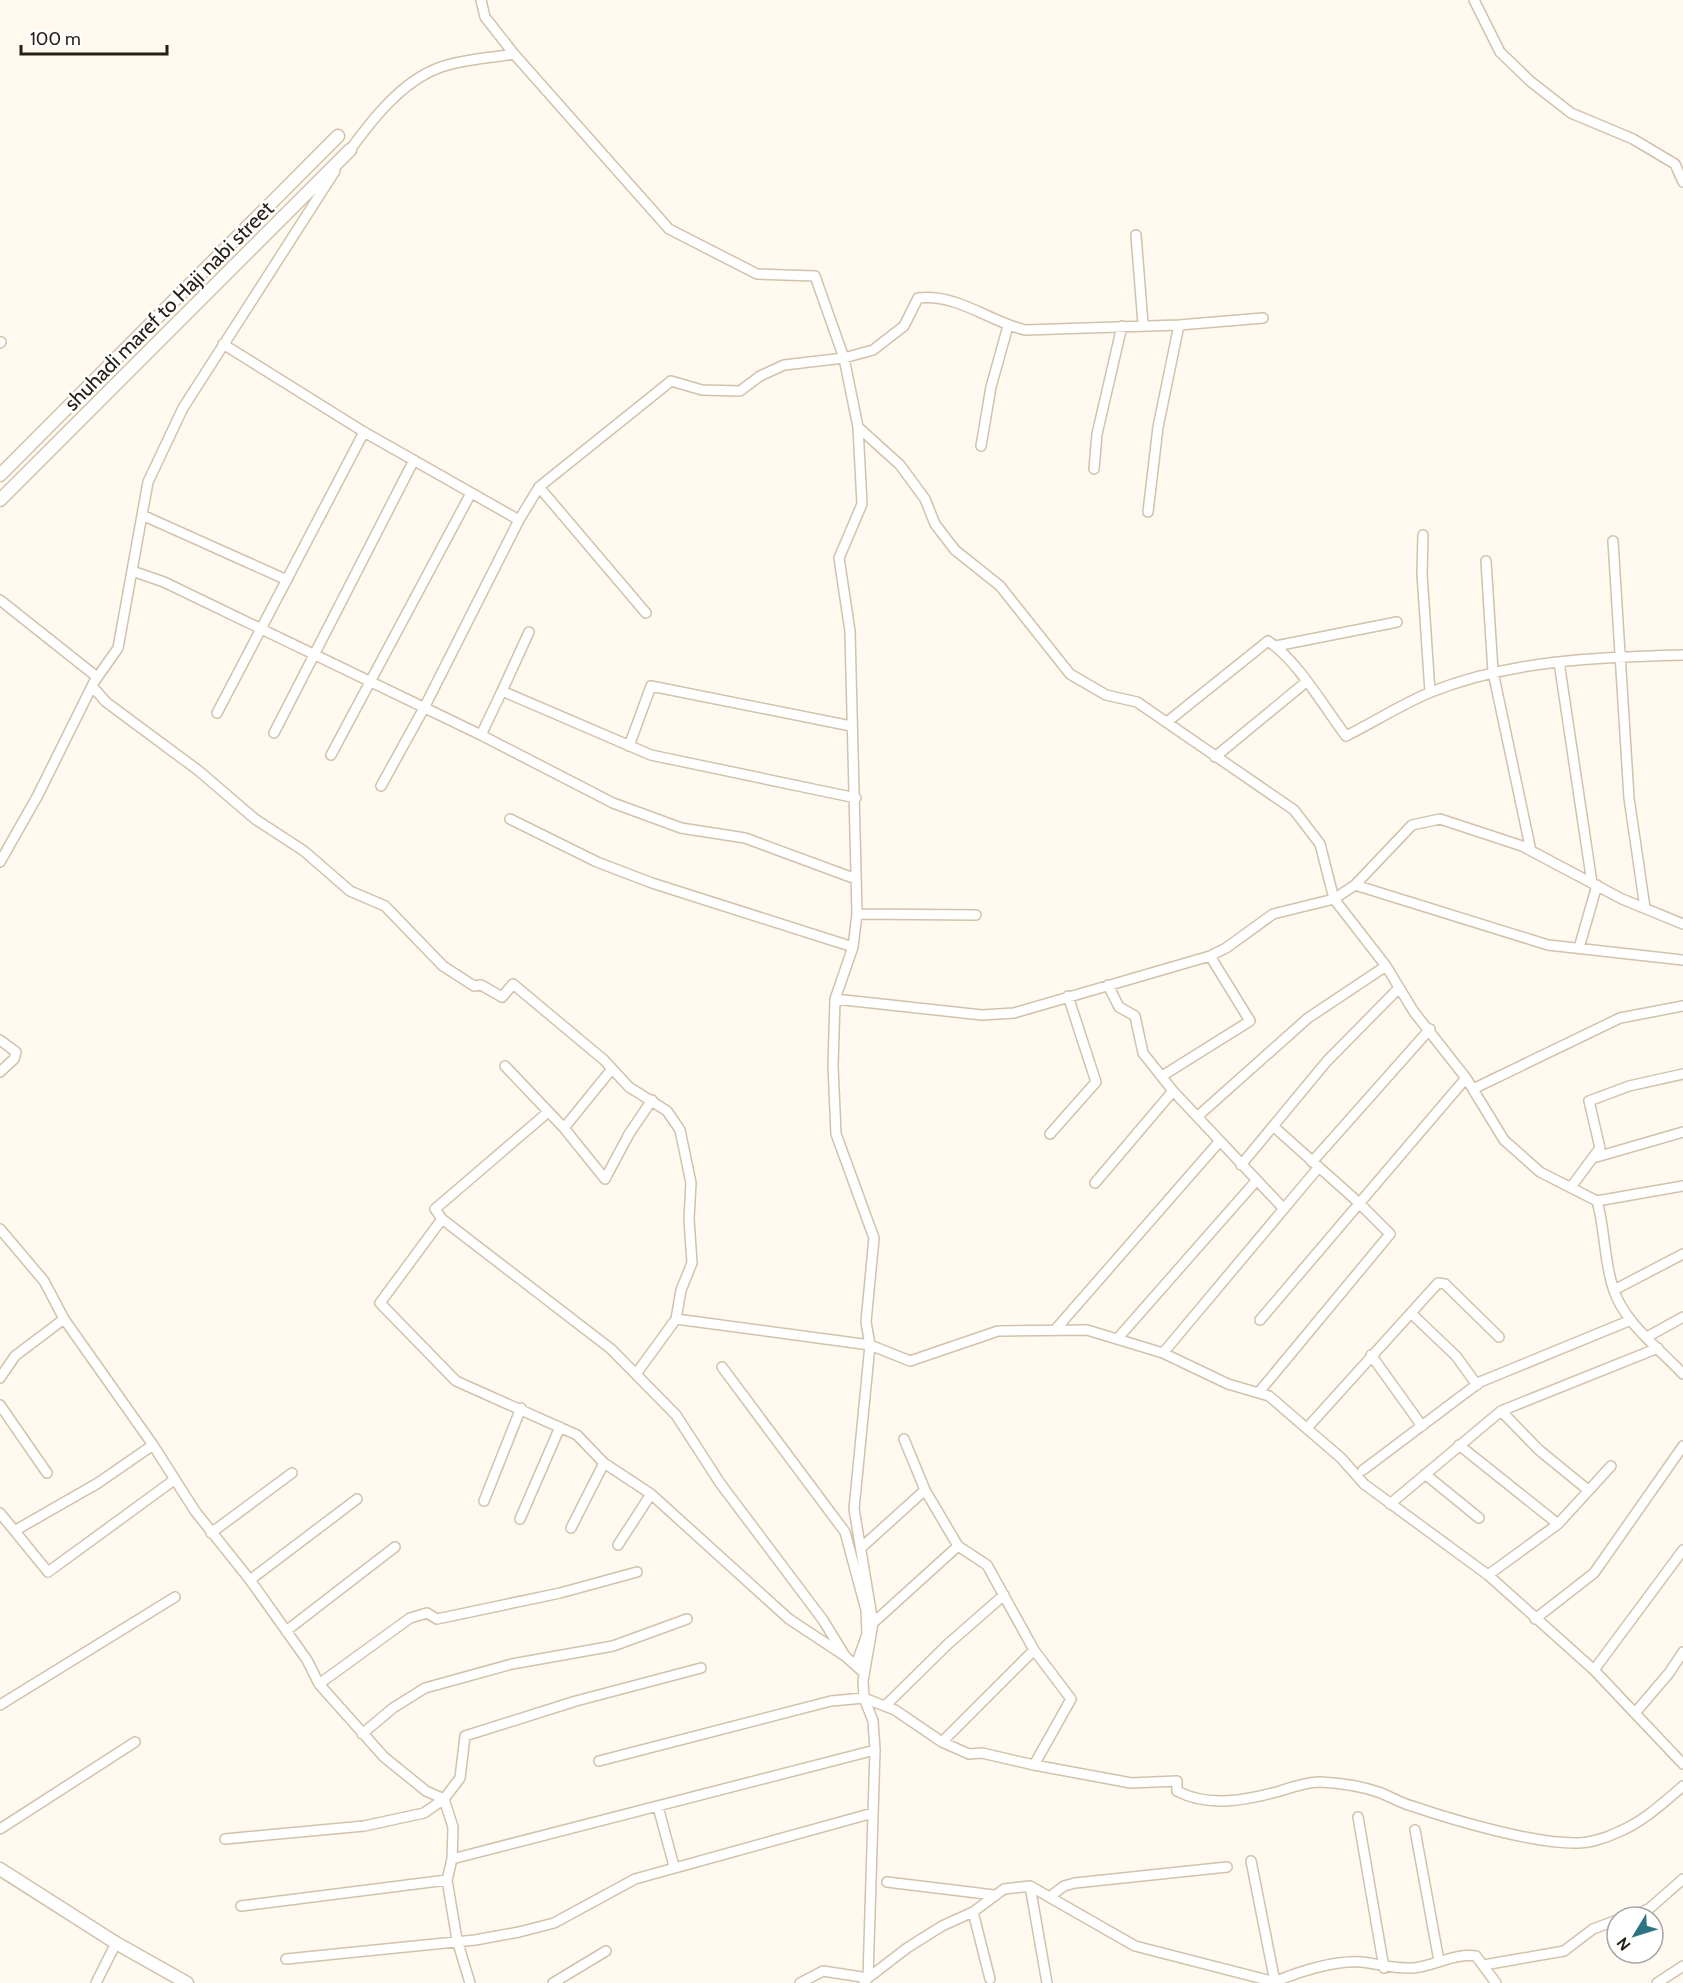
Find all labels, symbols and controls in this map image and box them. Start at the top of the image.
scale bar [21,18,166,56]
text: 100 m [30,28,81,50]
street label: shuhadi maref to Haji nabi street [59,196,279,416]
north arrow [1605,1905,1665,1965]
text: N [1613,1934,1635,1954]

